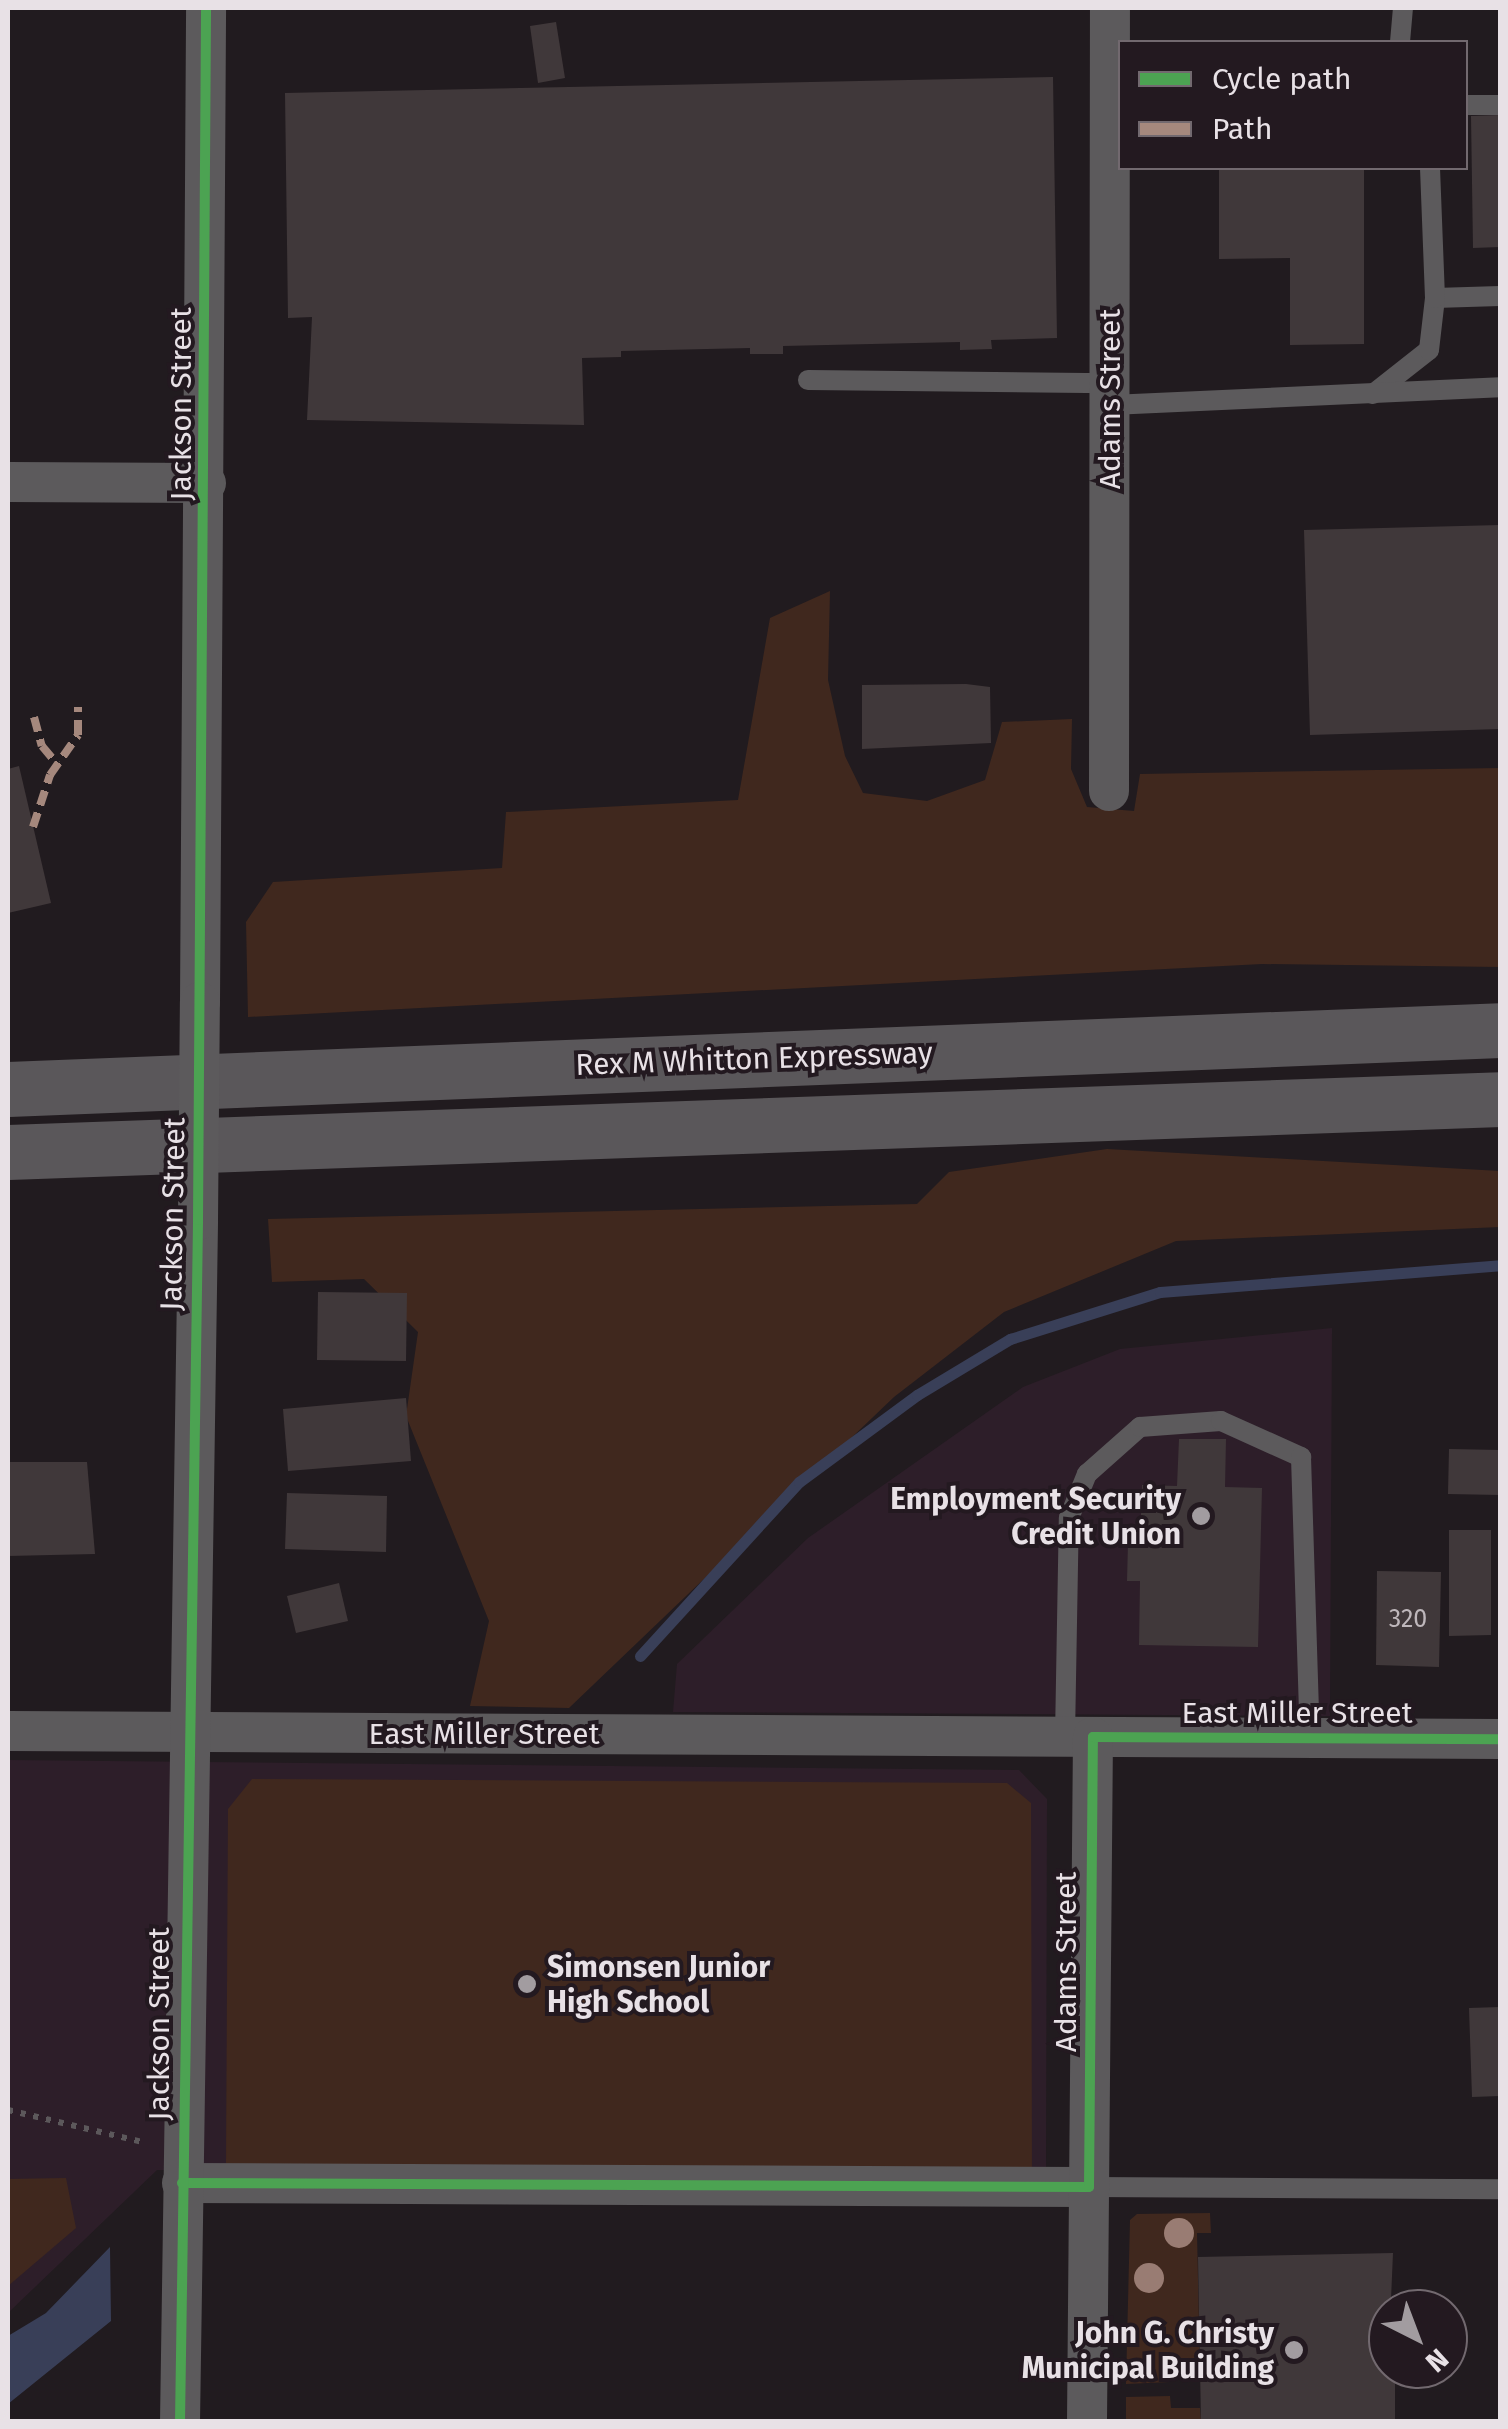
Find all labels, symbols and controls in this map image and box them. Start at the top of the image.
legend [1118,40,1468,170]
text: Cycle path [1212,61,1351,97]
text: Path [1212,111,1273,147]
street label: Jackson Street [163,307,199,501]
street label: Adams Street [1092,309,1128,489]
street label: Rex M Whitton Expressway [575,1035,933,1083]
street label: Jackson Street [153,1117,193,1311]
place label: Employment Security Credit Union [890,1481,1181,1552]
marker: Employment Security Credit Union [1190,1505,1212,1527]
house number: 320 [1389,1604,1427,1634]
street label: East Miller Street [1182,1695,1412,1731]
street label: East Miller Street [369,1716,599,1752]
street label: Adams Street [1048,1872,1084,2052]
street label: Jackson Street [141,1927,177,2121]
place label: Simonsen Junior High School [547,1949,770,2020]
marker: Simonsen Junior High School [516,1973,538,1995]
north arrow [1368,2289,1468,2389]
place label: John G. Christy Municipal Building [1022,2315,1274,2386]
marker: John G. Christy Municipal Building [1283,2339,1305,2361]
text: N [1419,2342,1455,2379]

